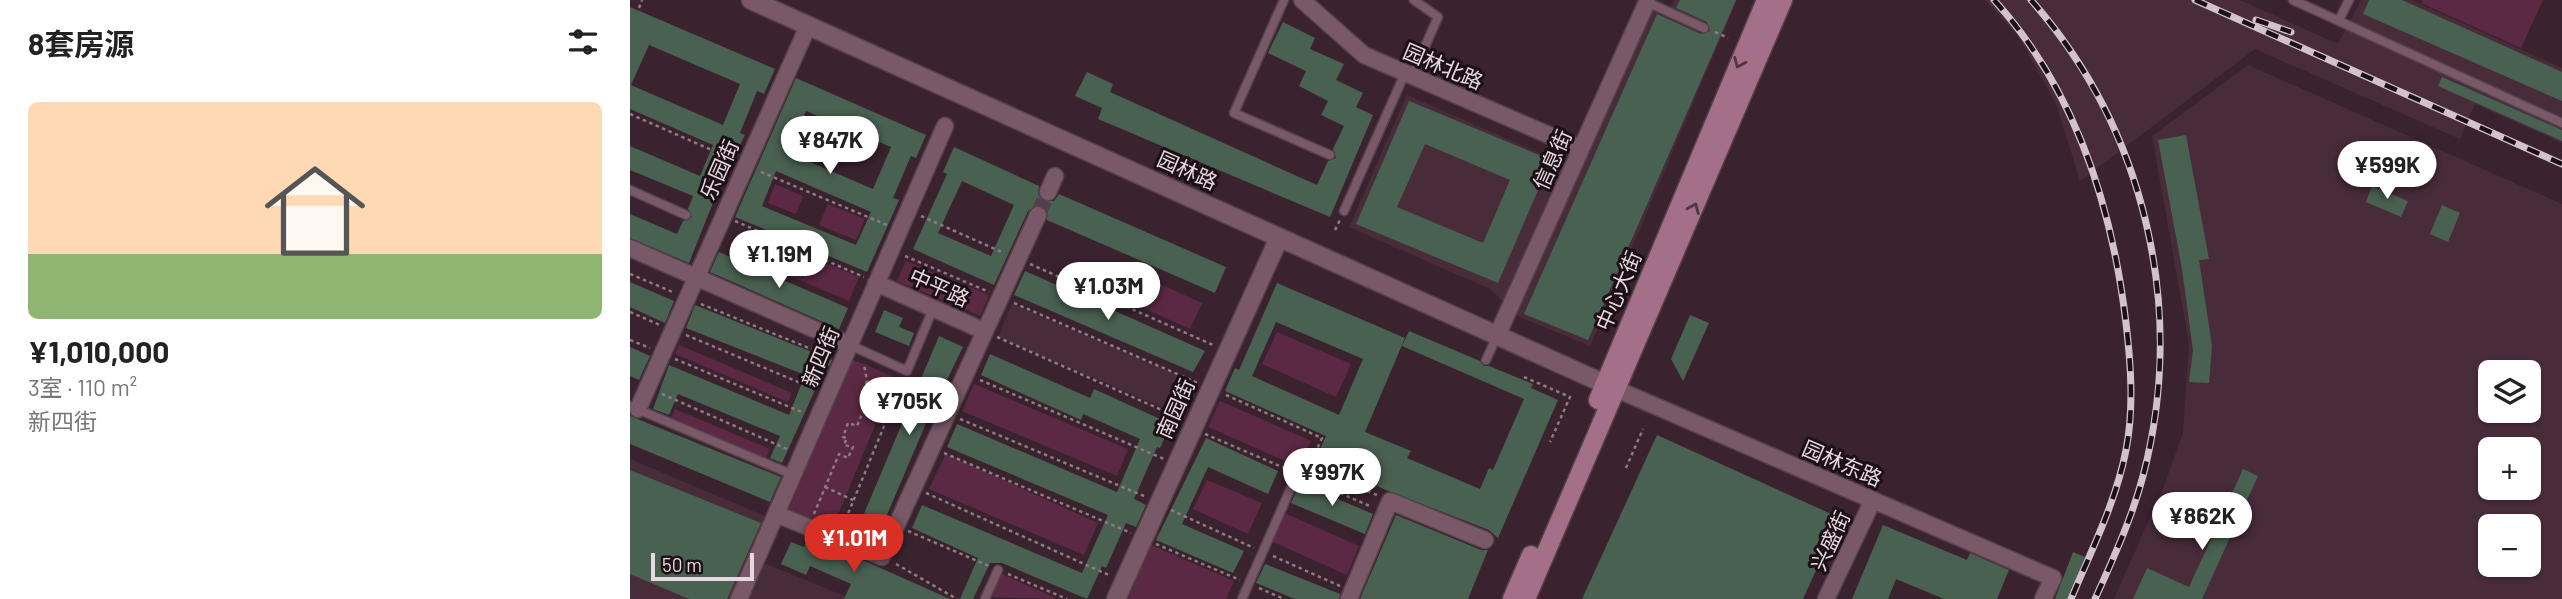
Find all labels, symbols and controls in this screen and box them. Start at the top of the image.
icon: filters [564,23,602,61]
text: 8套房源 [28,25,134,61]
street label: 园林北路 [1400,38,1487,94]
one-way arrow [1733,56,1747,68]
pin: ¥847K [781,116,879,176]
text: ¥847K [797,125,863,153]
street label: 信息街 [1527,126,1576,193]
street label: 乐园街 [694,136,743,203]
pin: ¥599K [2338,142,2436,201]
street label: 园林路 [1154,145,1221,194]
icon: home [252,148,378,274]
text: ¥599K [2354,150,2421,178]
one-way arrow [1686,202,1700,215]
pin: ¥1.19M [722,230,836,290]
text: ¥1.19M [746,239,812,267]
street label: 中心大街 [1590,247,1646,334]
street label: 中平路 [906,262,973,311]
pin: ¥1.03M [1051,262,1165,322]
text: ¥1.03M [1072,271,1144,299]
street label: 新四街 [796,323,843,390]
text: ¥1,010,000 [28,333,169,369]
map controls [2478,360,2541,577]
button: layers [2478,360,2541,423]
text: 3室 · 110 m² [28,373,137,401]
street label: 南园街 [1150,375,1199,442]
pin: ¥705K [860,378,958,437]
text: ¥705K [875,386,943,414]
text: 新四街 [28,407,97,435]
street label: 园林东路 [1799,435,1886,491]
button: + [2478,437,2541,500]
pin: ¥997K [1283,448,1381,508]
text: ¥997K [1299,457,1365,485]
pin: ¥862K [2153,492,2251,552]
text: ¥862K [2168,501,2236,529]
street label: 兴盛街 [1805,507,1854,574]
pin: ¥1.01M [797,514,911,574]
button: − [2478,514,2541,577]
text: ¥1.01M [821,523,887,551]
scale bar [651,550,754,582]
text: 50 m [662,553,702,576]

